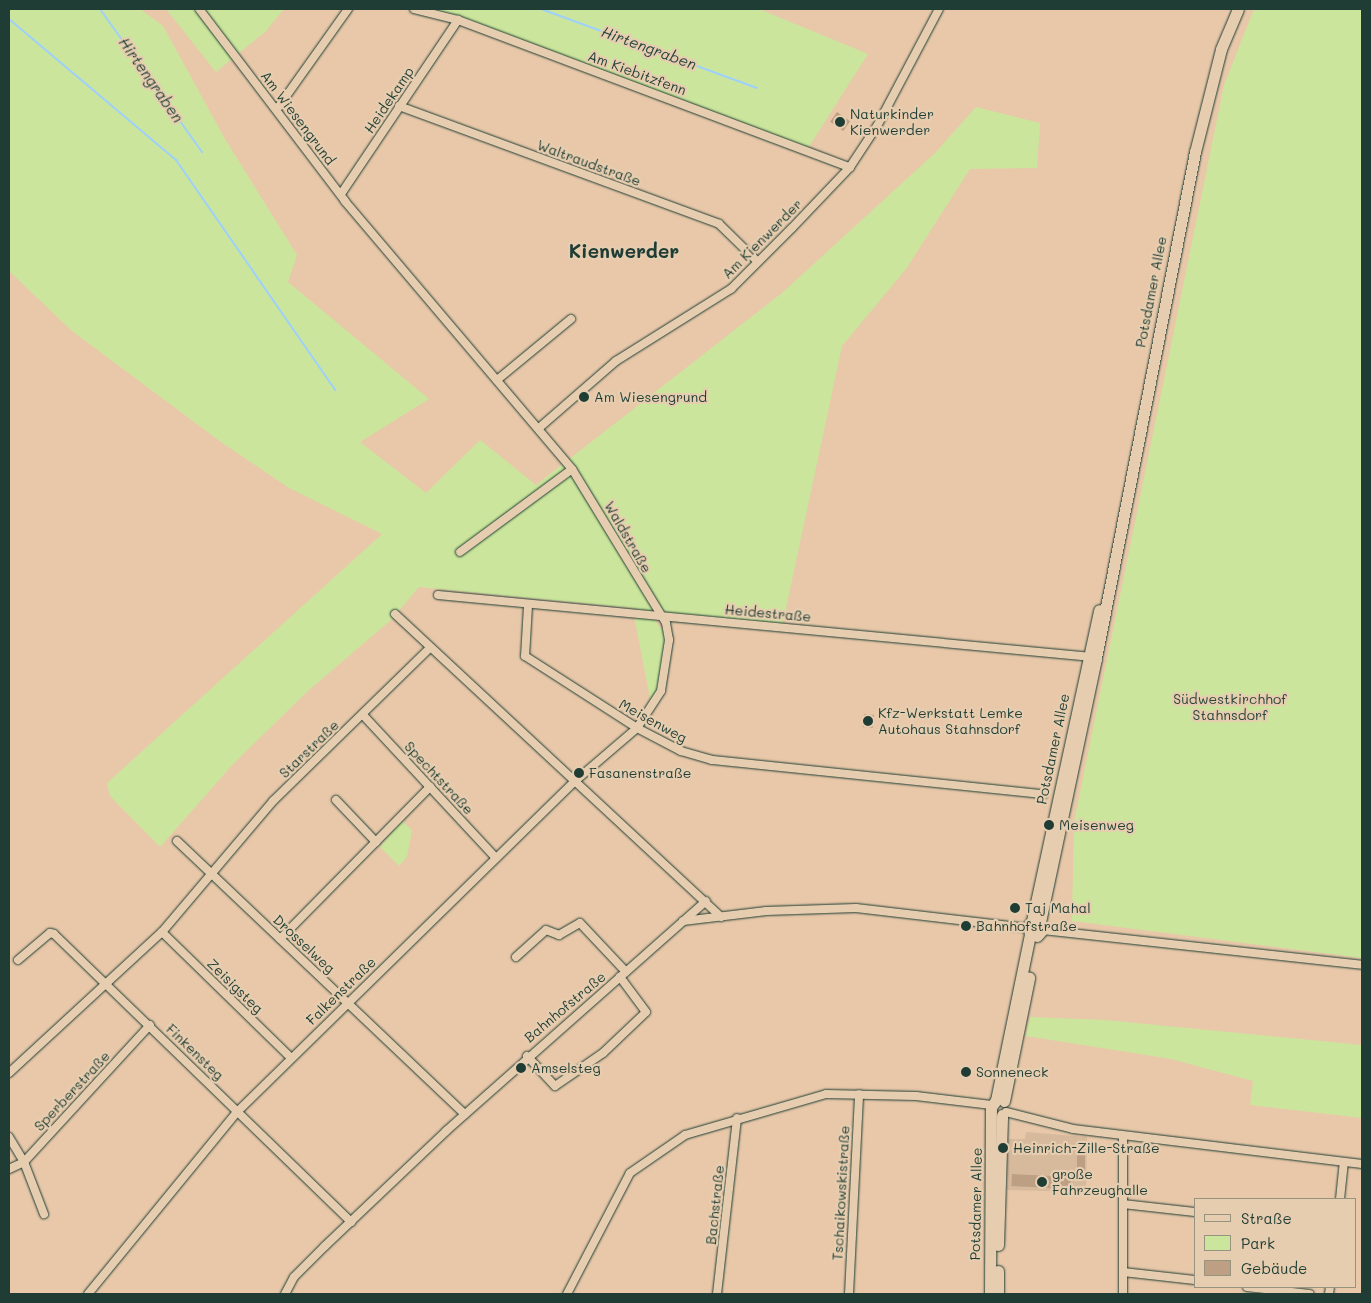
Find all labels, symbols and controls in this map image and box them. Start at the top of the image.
water label: Hirtengraben [599,22,699,74]
water label: Hirtengraben [115,34,187,126]
street label: Am Kiebitzfenn [585,47,689,99]
street label: Heidekamp [361,64,417,136]
street label: Am Wiesengrund [257,68,339,168]
place label: Naturkinder Kienwerder [850,106,934,138]
marker: Naturkinder Kienwerder [834,116,846,128]
street label: Waltraudstraße [535,136,643,190]
street label: Am Kienwerder [719,196,805,282]
street label: Potsdamer Allee [1132,235,1170,349]
district label: Kienwerder [569,240,679,262]
place label: Am Wiesengrund [594,389,707,405]
marker: Am Wiesengrund [578,391,590,403]
street label: Waldstraße [601,498,655,576]
street label: Heidestraße [724,601,812,625]
park label: Südwestkirchhof Stahnsdorf [1173,691,1287,724]
street label: Potsdamer Allee [1033,692,1073,806]
street label: Meisenweg [616,695,690,747]
place label: Kfz-Werkstatt Lemke Autohaus Stahnsdorf [878,705,1023,738]
marker: Kfz-Werkstatt Lemke Autohaus Stahnsdorf [862,715,874,727]
street label: Starstraße [276,717,342,781]
street label: Spechtstraße [401,738,477,818]
place label: Fasanenstraße [589,765,692,781]
marker: Fasanenstraße [573,767,585,779]
place label: Meisenweg [1059,817,1134,833]
marker: Meisenweg [1043,819,1055,831]
place label: Taj Mahal [1025,900,1091,916]
marker: Taj Mahal [1009,902,1021,914]
street label: Drosselweg [270,911,338,977]
place label: Bahnhofstraße [976,918,1077,934]
marker: Bahnhofstraße [960,920,972,932]
street label: Falkenstraße [303,954,379,1028]
street label: Zeisigsteg [204,955,266,1017]
street label: Bahnhofstraße [521,968,609,1046]
street label: Finkensteg [163,1020,227,1084]
street label: Sperberstraße [31,1048,113,1134]
place label: Amselsteg [531,1060,601,1076]
marker: Amselsteg [515,1062,527,1074]
place label: Sonneneck [976,1064,1048,1080]
marker: Sonneneck [960,1066,972,1078]
street label: Tschaikowskistraße [829,1125,853,1261]
place label: Heinrich-Zille-Straße [1013,1140,1160,1156]
marker: Heinrich-Zille-Straße [997,1142,1009,1154]
street label: Potsdamer Allee [967,1147,985,1261]
street label: Bachstraße [702,1164,728,1246]
place label: große Fahrzeughalle [1052,1166,1148,1198]
marker: große Fahrzeughalle [1036,1176,1048,1188]
legend [1194,1198,1356,1288]
text: Straße [1241,1208,1292,1228]
text: Park [1241,1233,1275,1253]
text: Gebäude [1241,1258,1307,1278]

